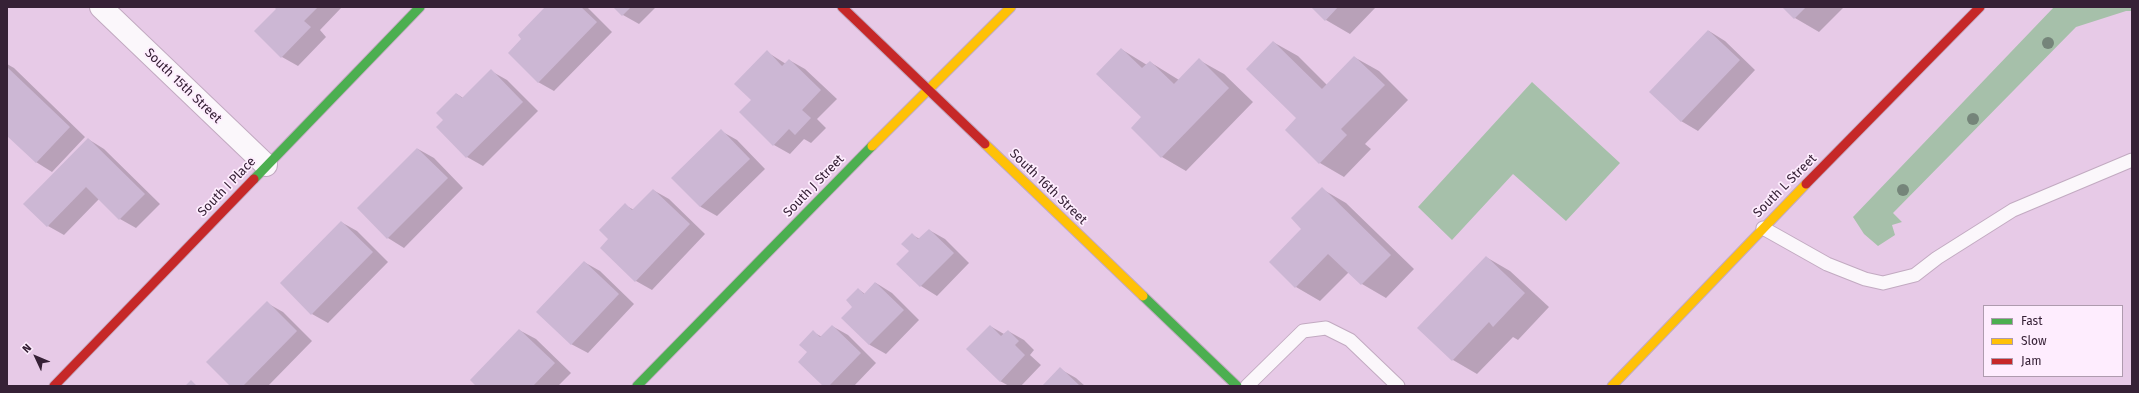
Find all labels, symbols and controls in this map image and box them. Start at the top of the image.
street label: South 15th Street [141,45,225,127]
street label: South 16th Street [1006,146,1090,228]
street label: South L Street [1750,151,1820,221]
street label: South J Street [780,152,848,220]
street label: South I Place [195,154,259,220]
legend [1983,305,2123,377]
text: Fast [2021,314,2043,328]
text: Slow [2021,334,2047,348]
north arrow [16,337,56,377]
text: N [20,341,34,355]
text: Jam [2021,354,2041,368]

